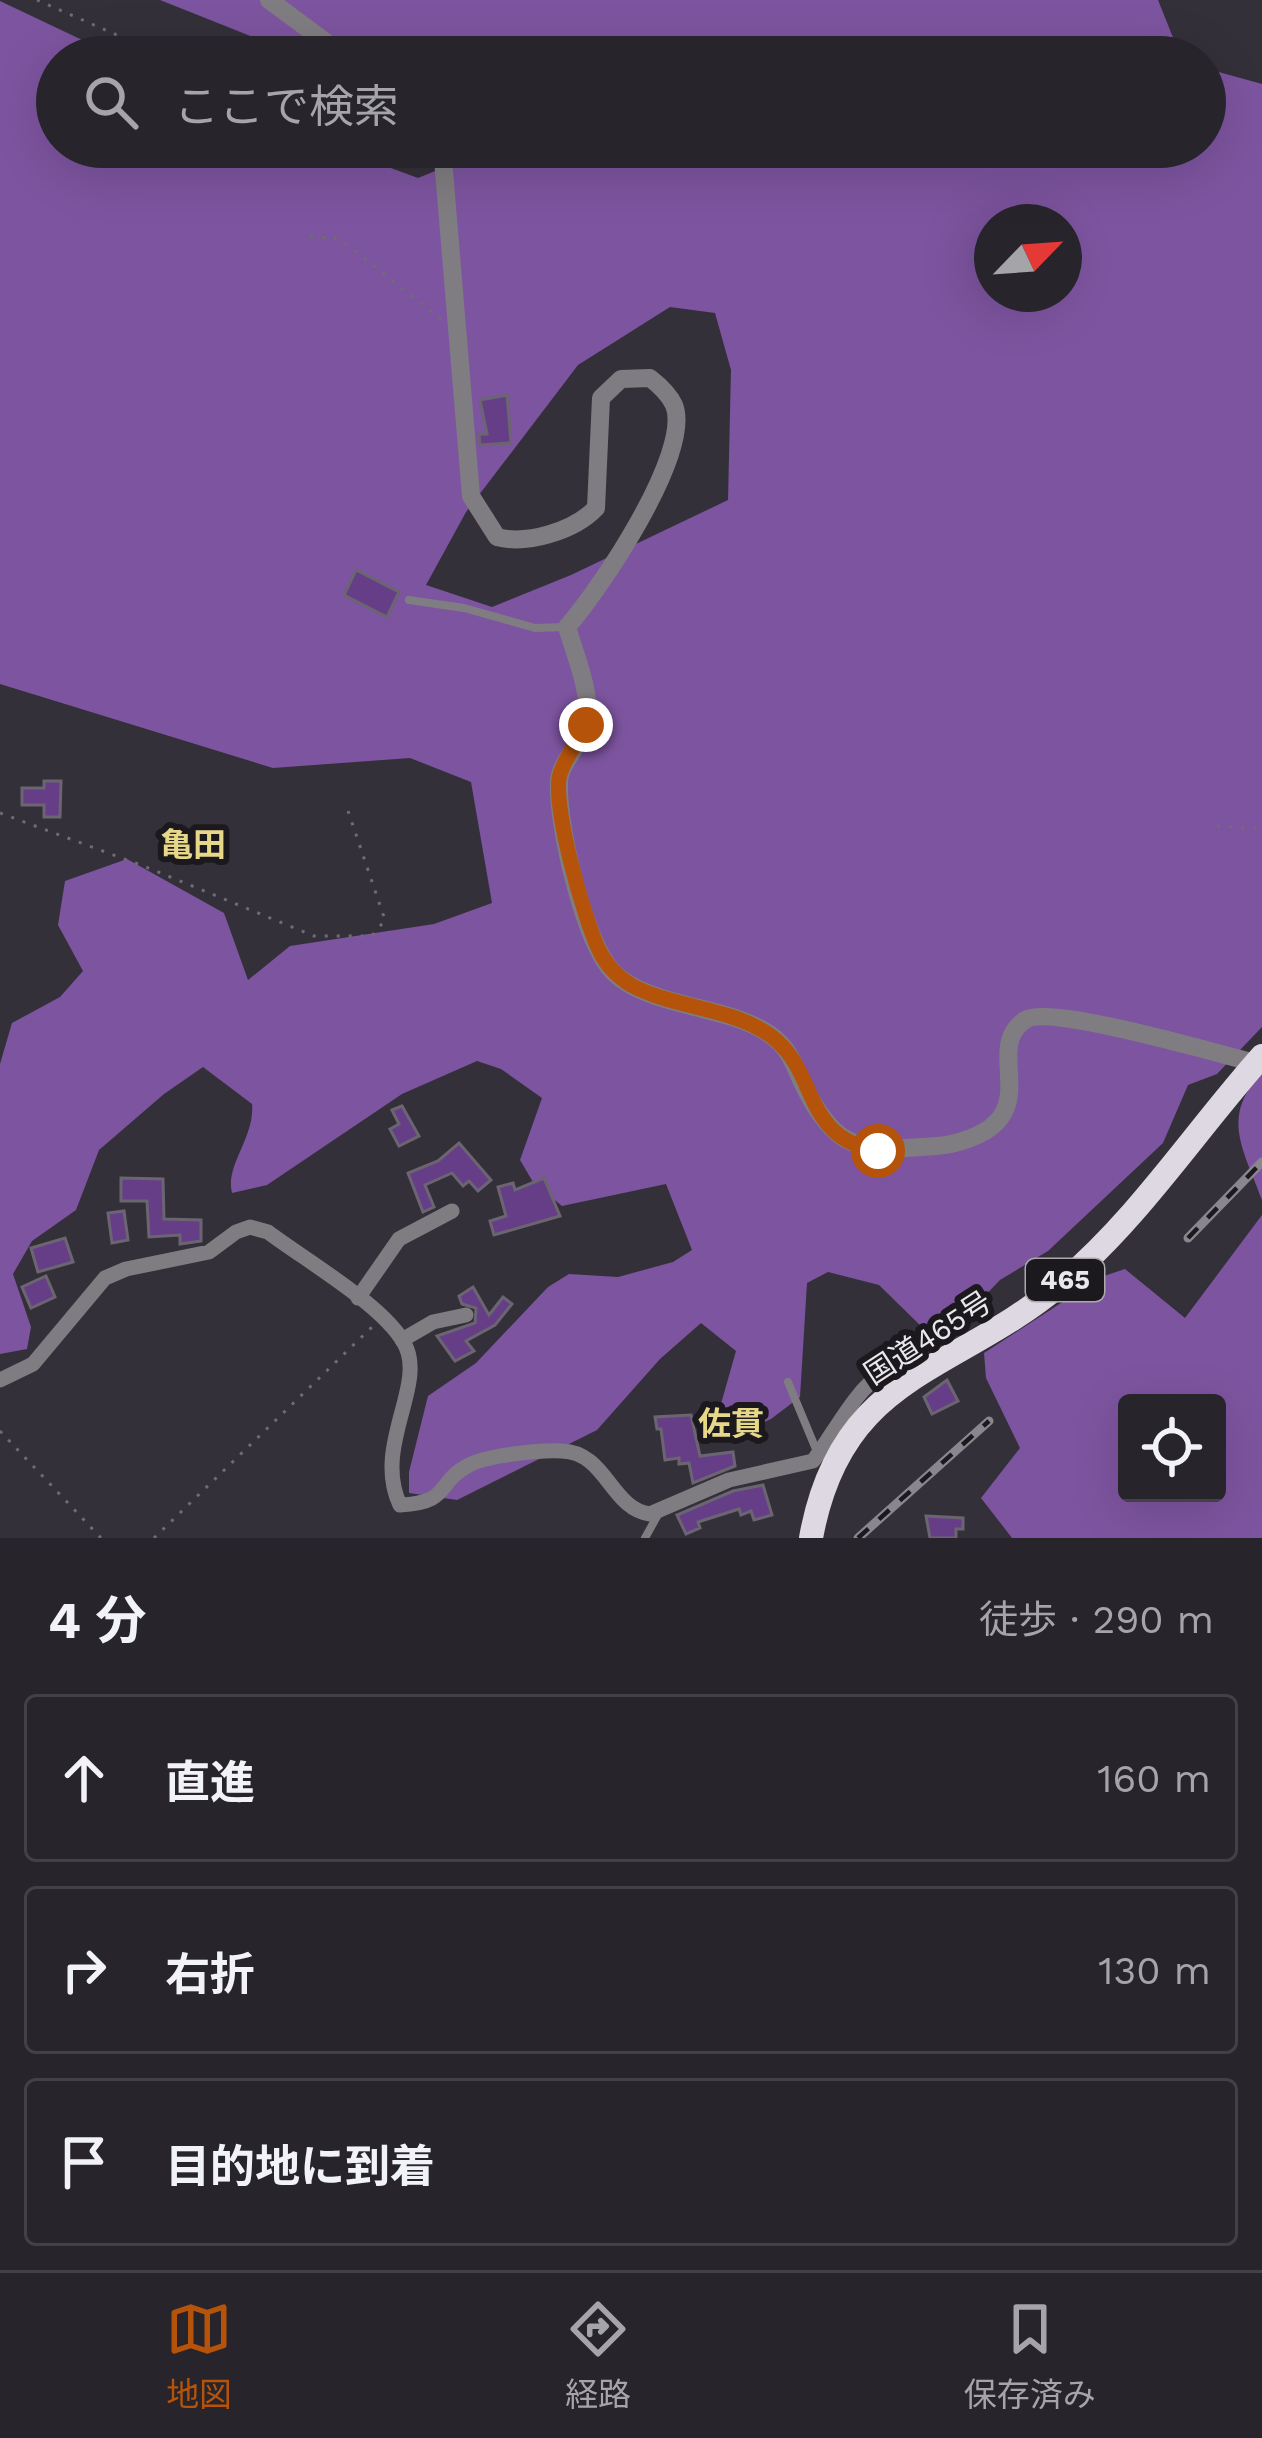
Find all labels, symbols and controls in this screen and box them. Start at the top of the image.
search box [36,36,1226,168]
icon: search [78,69,144,135]
text: ここで検索 [174,80,399,133]
north arrow [974,204,1082,312]
route end [559,698,613,752]
district label: 亀田 [160,825,226,864]
route start [851,1124,905,1178]
road number: 465 [1026,1259,1104,1301]
street label: 国道465号 [858,1284,998,1391]
map controls [1118,1394,1226,1502]
button: locate [1118,1394,1226,1502]
district label: 佐貫 [698,1404,764,1443]
text: 4 分 [48,1591,147,1650]
text: 徒歩 · 290 m [979,1597,1214,1642]
icon: ahead [51,1745,117,1811]
text: 直進 [165,1756,255,1809]
text: 160 m [1097,1756,1211,1801]
icon: right [51,1937,117,2003]
text: 右折 [165,1948,255,2001]
text: 130 m [1098,1948,1211,1993]
icon: arrive [51,2129,117,2195]
text: 目的地に到着 [165,2140,435,2193]
tab: 地図 [166,2296,232,2416]
tab: 経路 [565,2296,631,2416]
tab: 保存済み [964,2296,1096,2416]

